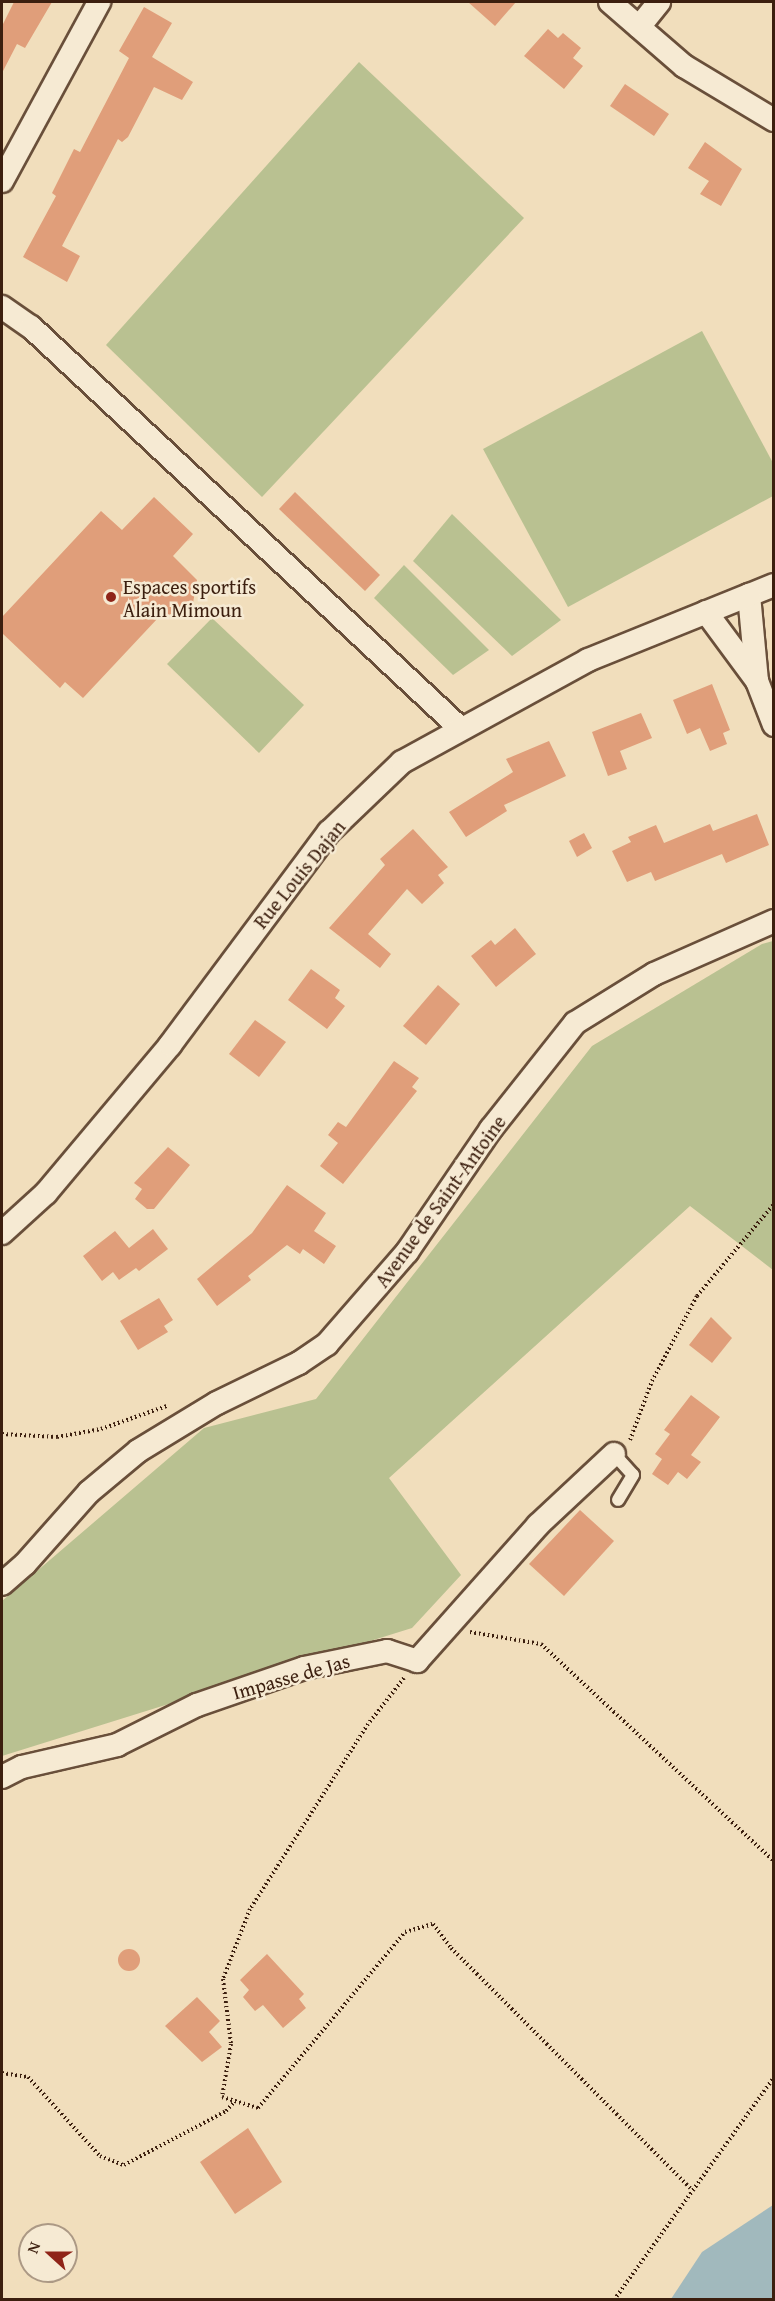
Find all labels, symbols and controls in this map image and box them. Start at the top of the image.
place label: Espaces sportifs Alain Mimoun [123,574,256,621]
marker: Espaces sportifs Alain Mimoun [104,590,118,604]
street label: Rue Louis Dajan [248,815,350,933]
street label: Avenue de Saint-Antoine [369,1110,511,1292]
street label: Impasse de Jas [230,1648,352,1704]
north arrow [18,2223,78,2283]
text: N [20,2238,46,2257]

